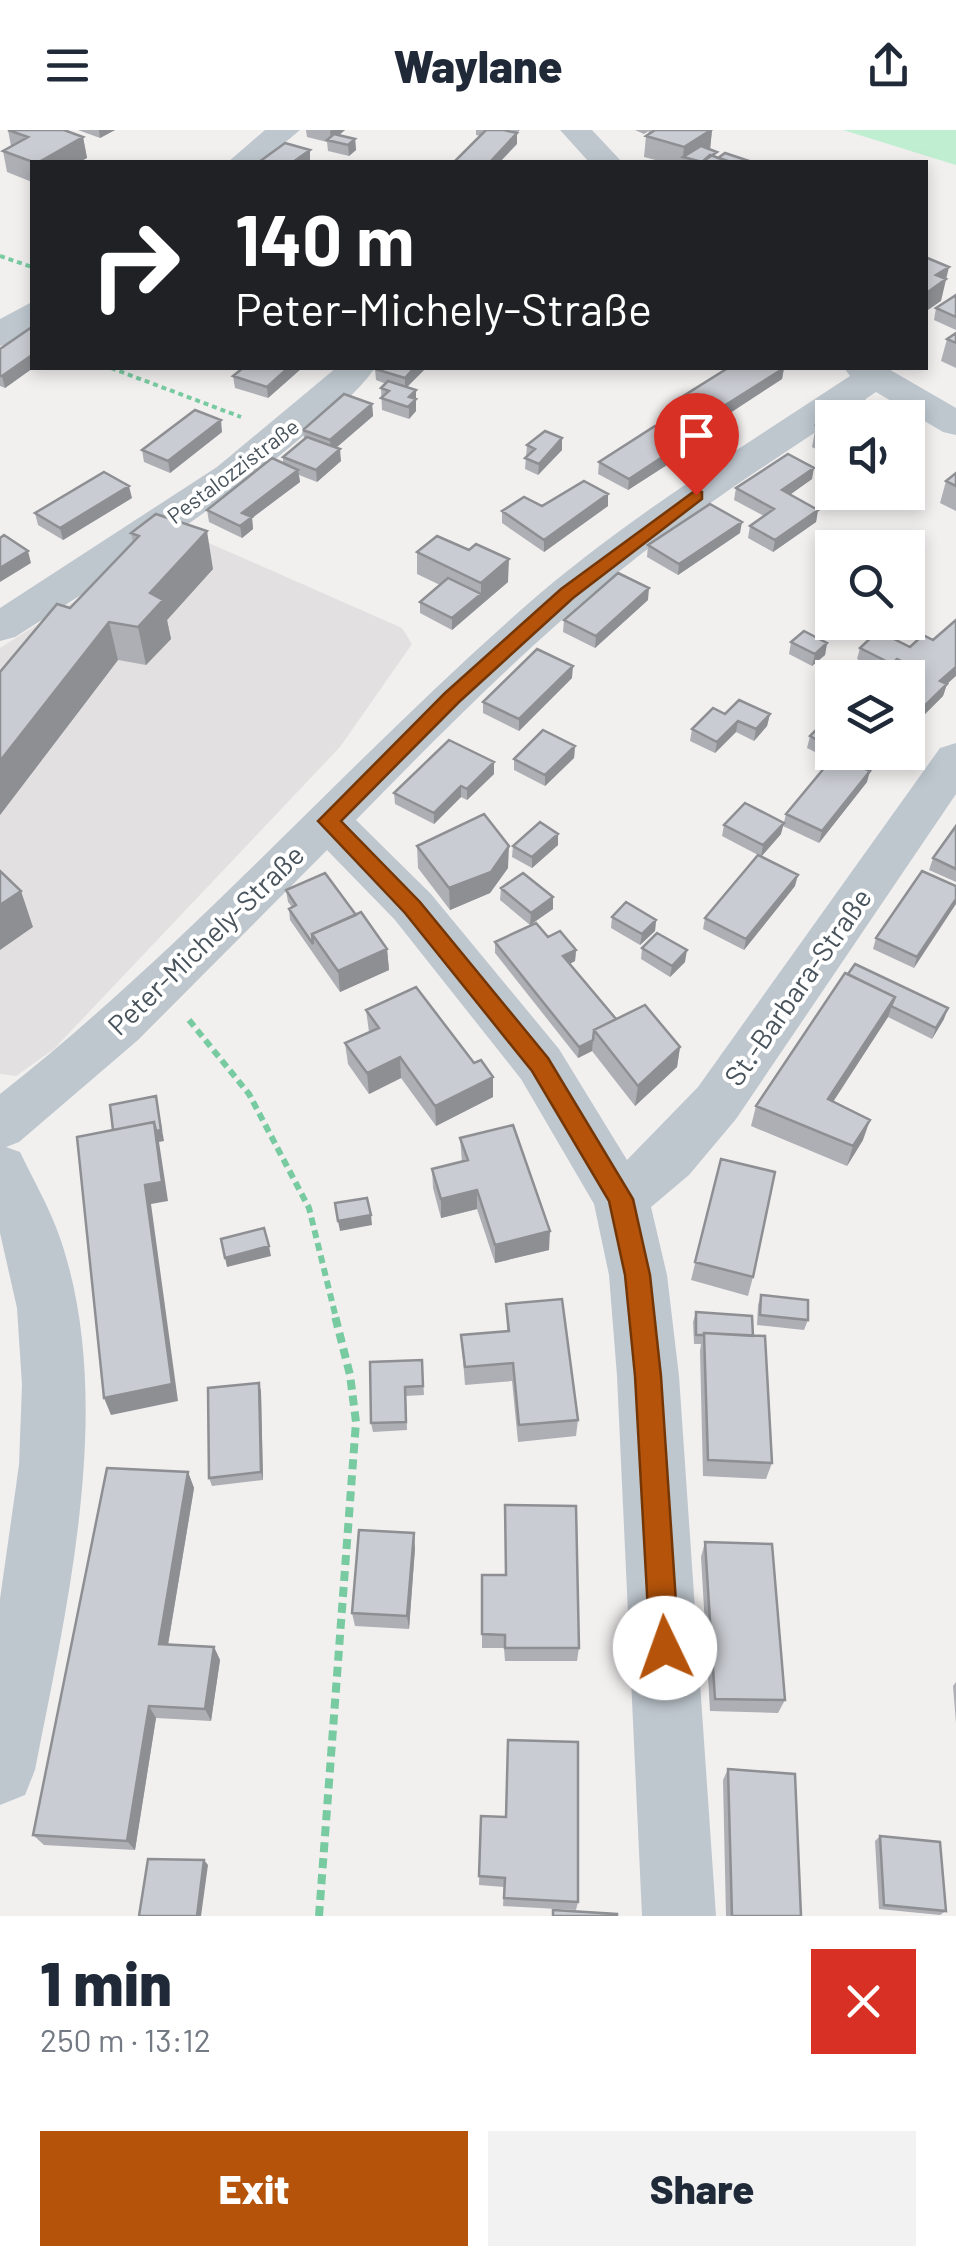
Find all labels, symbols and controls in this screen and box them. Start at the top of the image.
icon: menu [40,38,95,93]
text: Waylane [393,38,563,92]
icon: share [861,38,916,93]
text: 140 m [235,196,414,280]
icon: right [70,200,200,330]
text: Peter-Michely-Straße [235,281,652,335]
pin [654,393,739,496]
map controls [815,400,925,770]
button: sound [815,400,925,510]
icon: arrive [669,408,724,463]
street label: Pestalozzistraße [161,412,303,528]
button: search [815,530,925,640]
button: layers [815,660,925,770]
street label: Peter-Michely-Straße [100,837,310,1042]
street label: St.-Barbara-Straße [716,881,878,1092]
position arrow [613,1596,717,1700]
text: 1 min [40,1946,172,2018]
button: close [811,1949,916,2054]
text: 250 m · 13:12 [40,2020,211,2058]
button: Exit [40,2131,468,2246]
button: Share [488,2131,916,2246]

